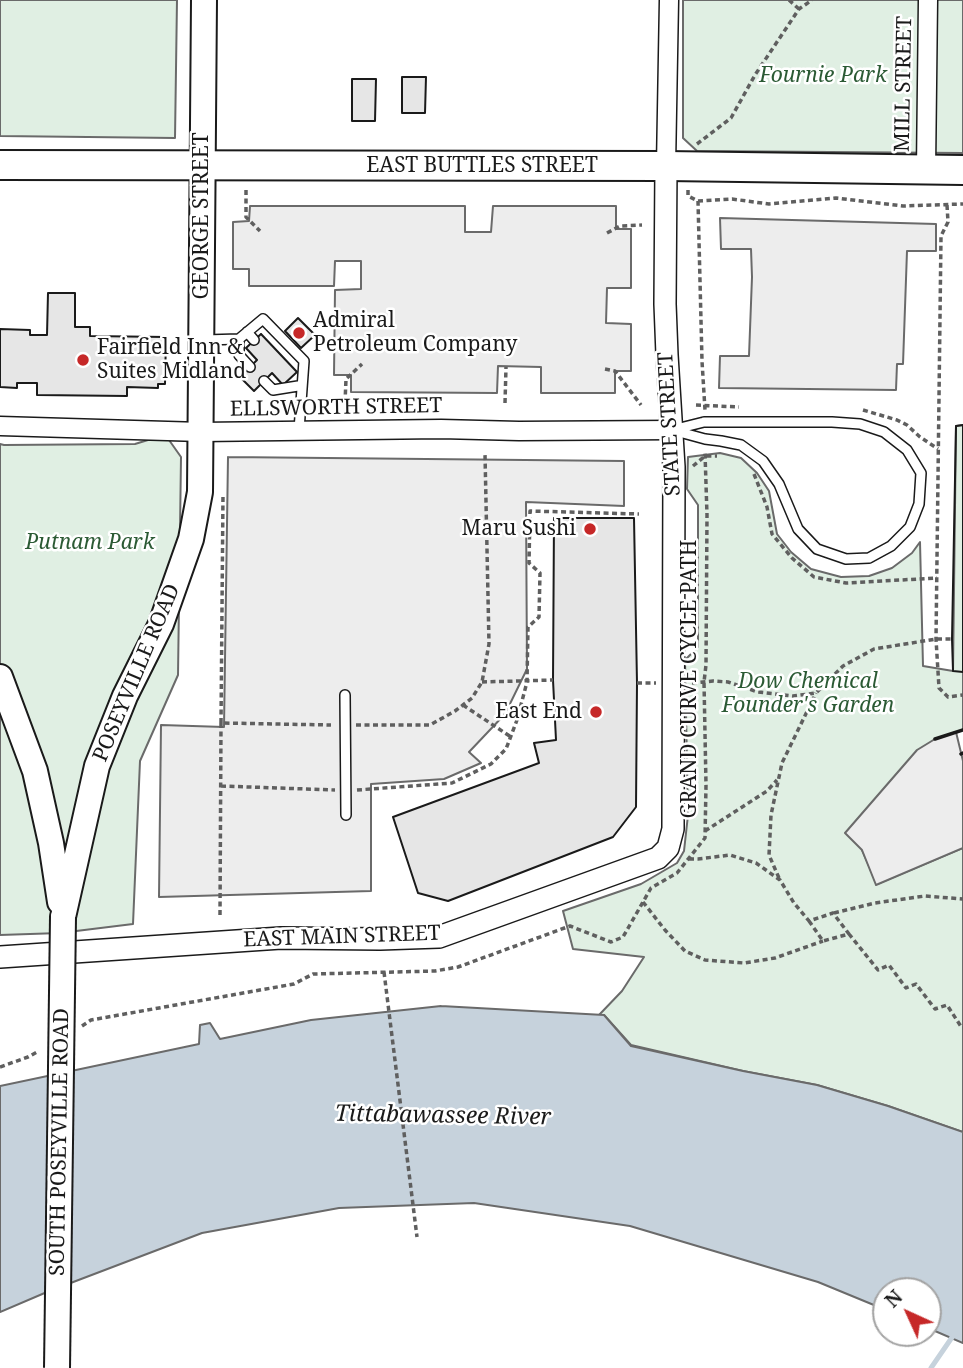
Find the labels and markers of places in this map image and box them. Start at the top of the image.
place label: Admiral Petroleum Company [313,308,517,358]
marker: Admiral Petroleum Company [291,325,307,341]
place label: Fairfield Inn & Suites Midland [97,335,246,385]
marker: Fairfield Inn & Suites Midland [75,352,91,368]
place label: Maru Sushi [462,516,576,542]
marker: Maru Sushi [582,521,598,537]
place label: East End [495,699,582,725]
marker: East End [588,704,604,720]

